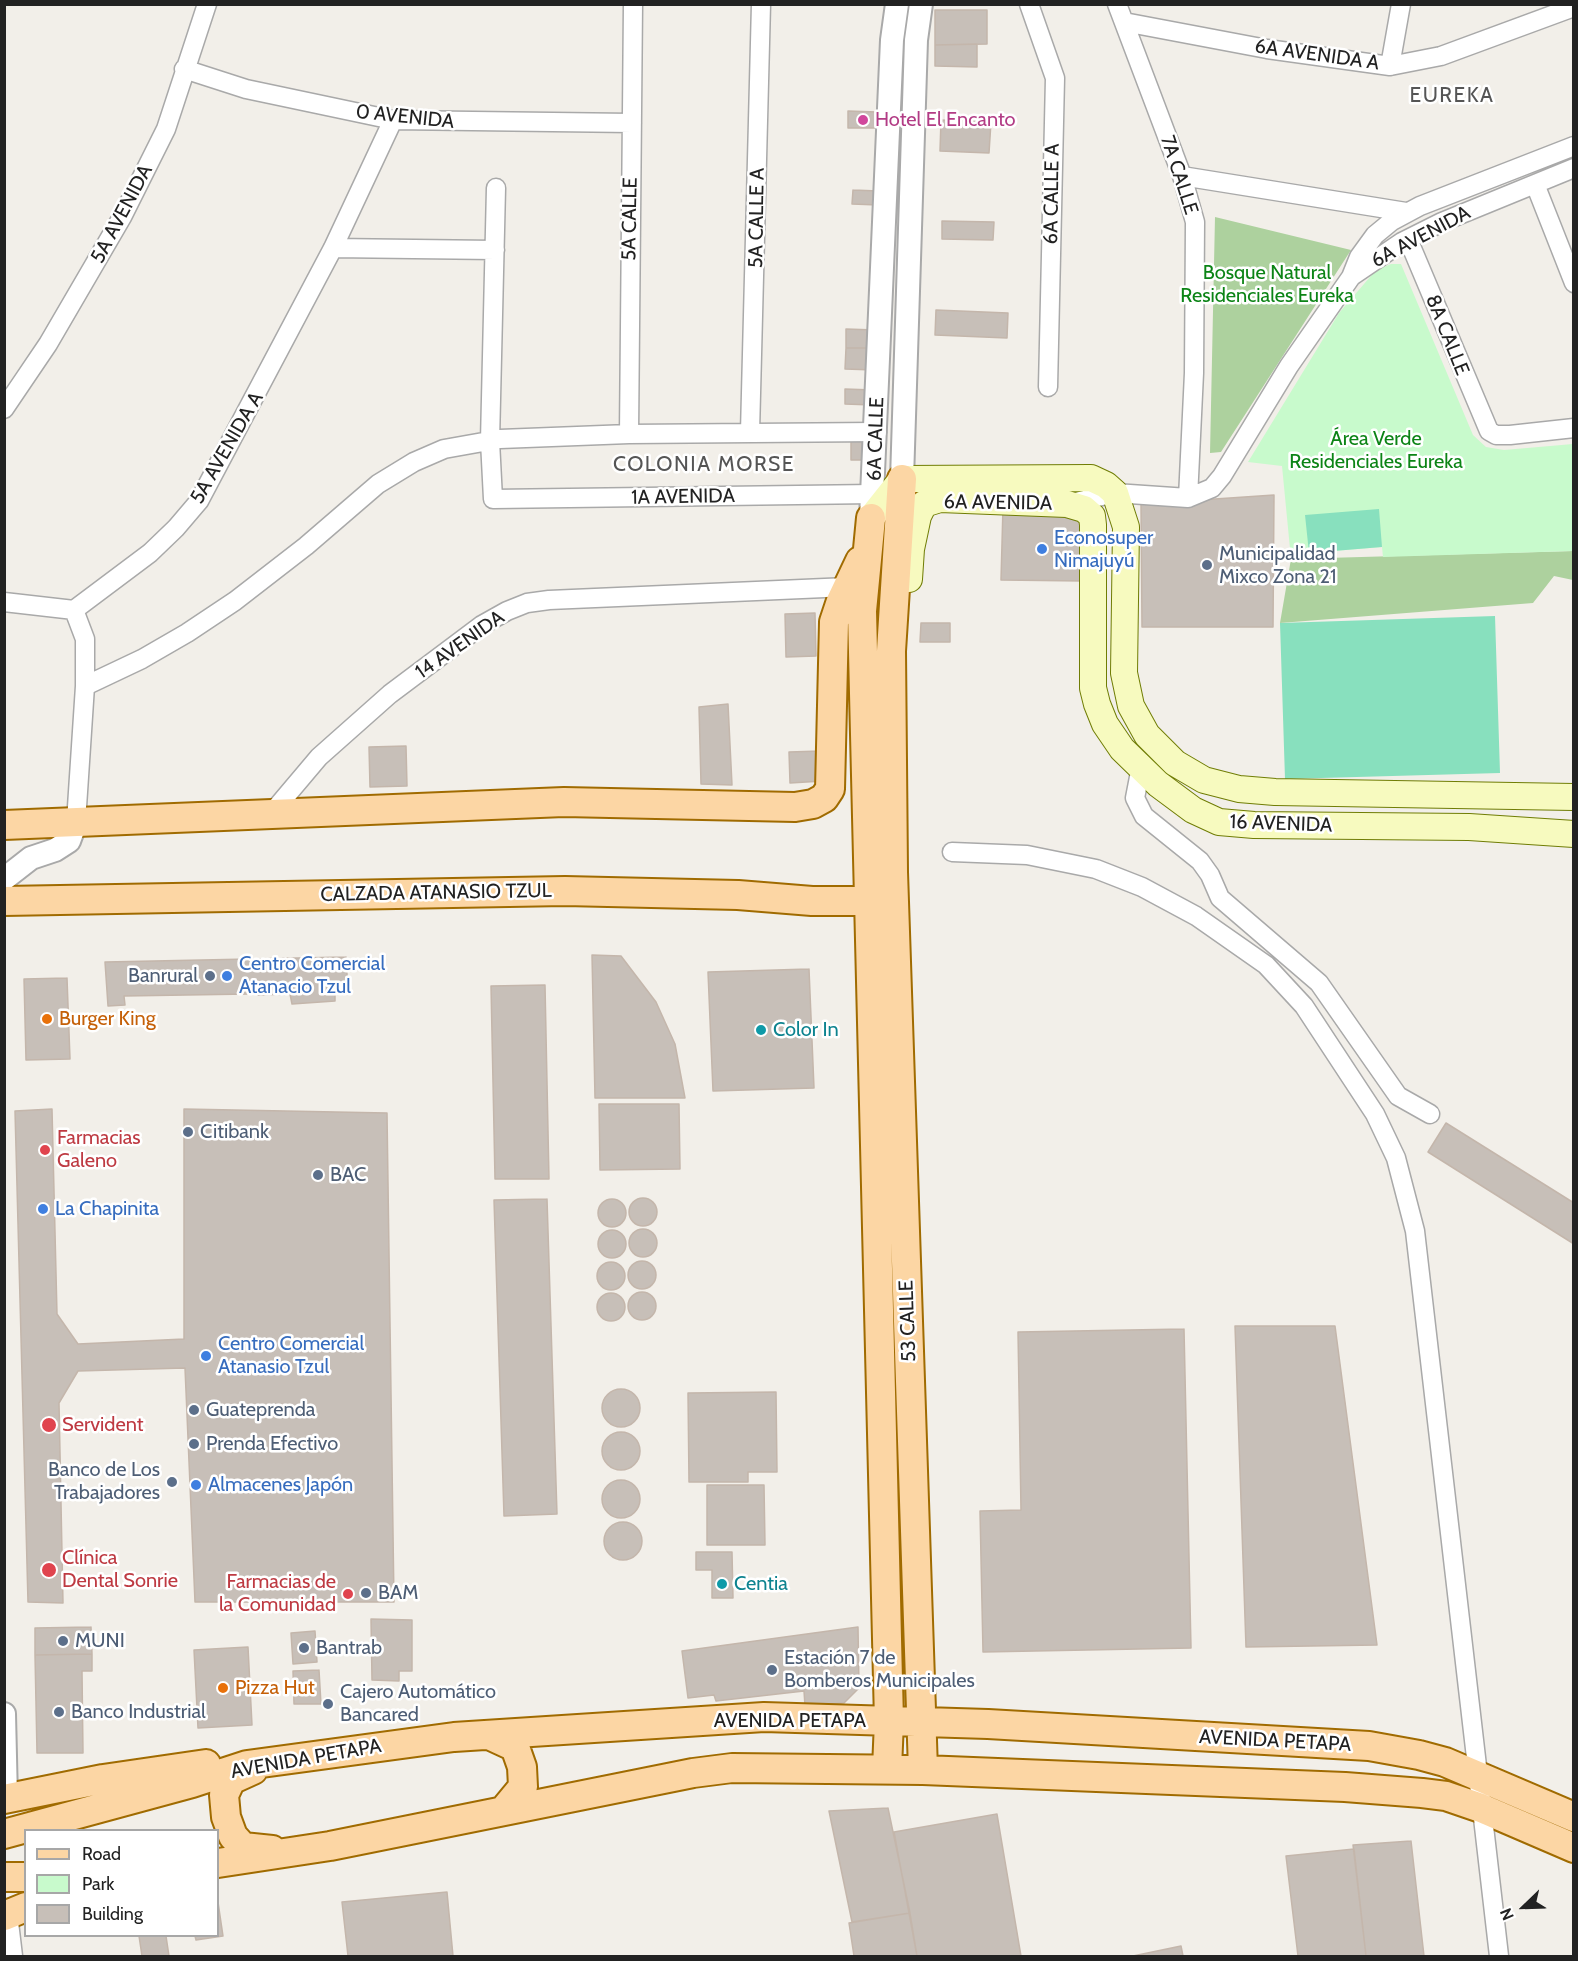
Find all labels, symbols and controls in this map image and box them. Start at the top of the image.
street label: 6A AVENIDA A [1253,34,1381,76]
district label: EUREKA [1410,83,1494,109]
street label: 0 AVENIDA [355,100,455,134]
place label: Hotel El Encanto [875,108,1016,132]
marker: Hotel El Encanto [856,113,870,127]
street label: 7A CALLE [1155,132,1203,218]
street label: 6A CALLE A [1039,143,1065,245]
street label: 5A AVENIDA [86,161,158,267]
street label: 5A CALLE A [744,168,770,268]
street label: 5A CALLE [617,177,643,261]
street label: 6A AVENIDA [1367,201,1475,273]
park label: Bosque Natural Residenciales Eureka [1180,261,1354,308]
street label: 8A CALLE [1420,291,1474,379]
street label: 5A AVENIDA A [185,388,269,508]
street label: 6A CALLE [863,397,889,481]
park label: Área Verde Residenciales Eureka [1289,427,1463,474]
district label: COLONIA MORSE [613,452,795,478]
street label: 1A AVENIDA [631,484,735,510]
street label: 6A AVENIDA [943,490,1053,516]
place label: Econosuper Nimajuyú [1054,526,1153,573]
marker: Econosuper Nimajuyú [1035,542,1049,556]
place label: Municipalidad Mixco Zona 21 [1219,542,1337,589]
marker: Municipalidad Mixco Zona 21 [1200,558,1214,572]
street label: 14 AVENIDA [411,606,509,684]
street label: 16 AVENIDA [1229,810,1333,838]
street label: CALZADA ATANASIO TZUL [320,879,552,907]
place label: Centro Comercial Atanacio Tzul [239,952,385,999]
place label: Banrural [128,964,198,988]
marker: Banrural [203,969,217,983]
marker: Centro Comercial Atanacio Tzul [220,969,234,983]
place label: Burger King [59,1007,156,1031]
marker: Burger King [40,1012,54,1026]
place label: Color In [773,1018,839,1042]
marker: Color In [754,1023,768,1037]
place label: Citibank [200,1120,269,1144]
marker: Citibank [181,1125,195,1139]
place label: Farmacias Galeno [57,1126,141,1173]
marker: Farmacias Galeno [38,1143,52,1157]
place label: BAC [330,1163,366,1187]
marker: BAC [311,1168,325,1182]
place label: La Chapinita [55,1197,159,1221]
marker: La Chapinita [36,1202,50,1216]
street label: 53 CALLE [895,1280,921,1362]
place label: Centro Comercial Atanasio Tzul [218,1332,364,1379]
marker: Centro Comercial Atanasio Tzul [199,1349,213,1363]
place label: Guateprenda [206,1398,315,1422]
marker: Guateprenda [187,1403,201,1417]
place label: Servident [62,1413,143,1437]
marker: Servident [40,1416,58,1434]
place label: Prenda Efectivo [206,1432,338,1456]
marker: Prenda Efectivo [187,1437,201,1451]
place label: Banco de Los Trabajadores [48,1458,160,1505]
place label: Almacenes Japón [208,1473,353,1497]
marker: Banco de Los Trabajadores [165,1475,179,1489]
marker: Almacenes Japón [189,1478,203,1492]
place label: Clínica Dental Sonrie [62,1546,178,1593]
marker: Clínica Dental Sonrie [40,1561,58,1579]
place label: Farmacias de la Comunidad [219,1570,336,1617]
place label: Centia [734,1572,788,1596]
marker: Centia [715,1577,729,1591]
place label: BAM [378,1581,418,1605]
marker: BAM [359,1586,373,1600]
marker: Farmacias de la Comunidad [341,1587,355,1601]
place label: MUNI [75,1629,125,1653]
marker: MUNI [56,1634,70,1648]
place label: Bantrab [316,1636,382,1660]
marker: Bantrab [297,1641,311,1655]
place label: Estación 7 de Bomberos Municipales [784,1646,975,1693]
marker: Estación 7 de Bomberos Municipales [765,1663,779,1677]
place label: Pizza Hut [235,1676,315,1700]
place label: Cajero Automático Bancared [340,1680,496,1727]
marker: Pizza Hut [216,1681,230,1695]
marker: Cajero Automático Bancared [321,1697,335,1711]
place label: Banco Industrial [71,1700,206,1724]
marker: Banco Industrial [52,1705,66,1719]
street label: AVENIDA PETAPA [714,1709,866,1733]
street label: AVENIDA PETAPA [1198,1725,1352,1757]
street label: AVENIDA PETAPA [229,1734,383,1784]
legend [24,1829,219,1937]
text: Road [82,1843,121,1865]
text: Park [82,1873,114,1895]
north arrow [1494,1877,1554,1937]
text: Building [82,1903,143,1925]
text: N [1496,1905,1518,1923]

